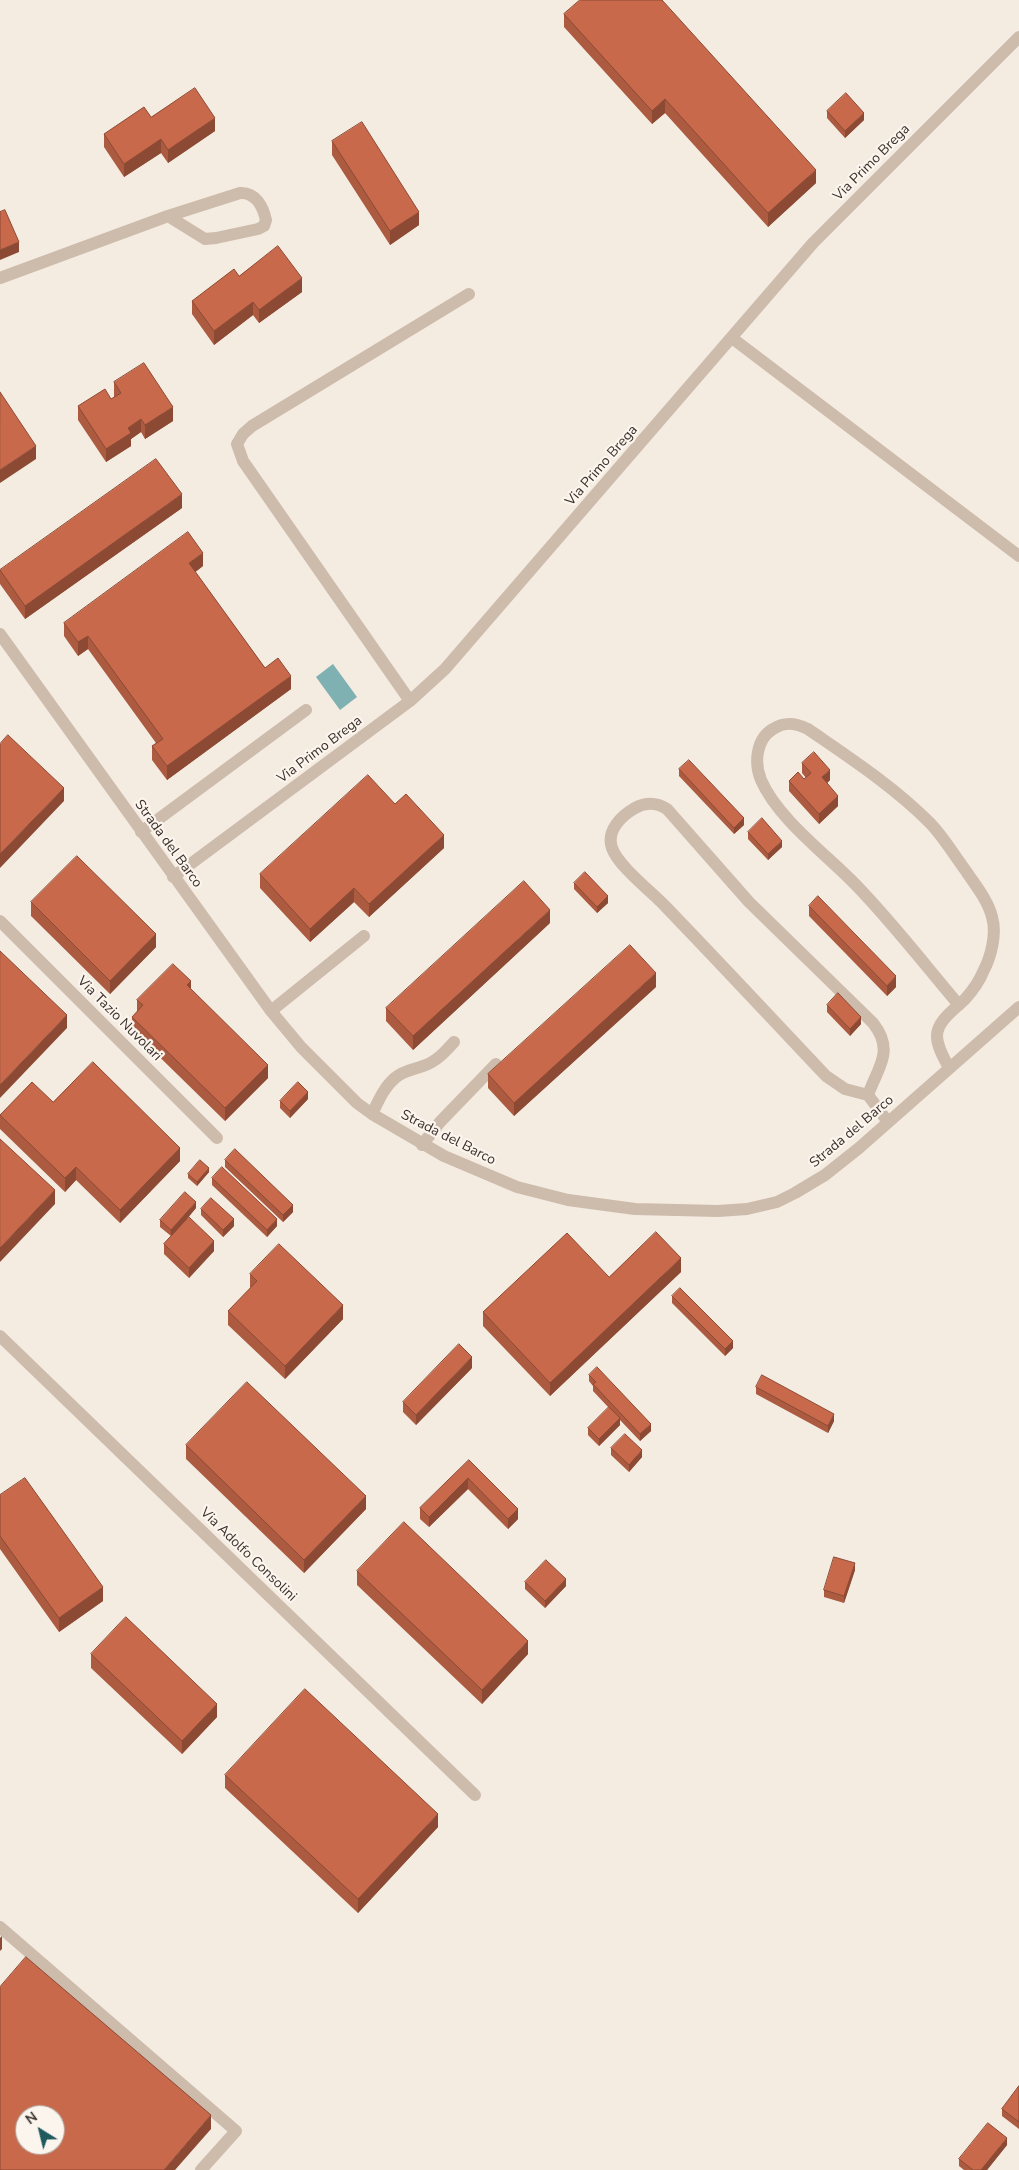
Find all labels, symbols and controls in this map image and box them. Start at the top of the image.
street label: Via Primo Brega [830,121,914,205]
street label: Via Primo Brega [562,422,642,510]
street label: Via Primo Brega [274,713,366,787]
street label: Strada del Barco [131,797,205,891]
street label: Via Tazio Nuvolari [73,973,165,1065]
street label: Strada del Barco [807,1092,897,1172]
street label: Strada del Barco [398,1107,498,1169]
street label: Via Adolfo Consolini [196,1505,300,1605]
north arrow [15,2105,65,2155]
text: N [22,2108,41,2129]

